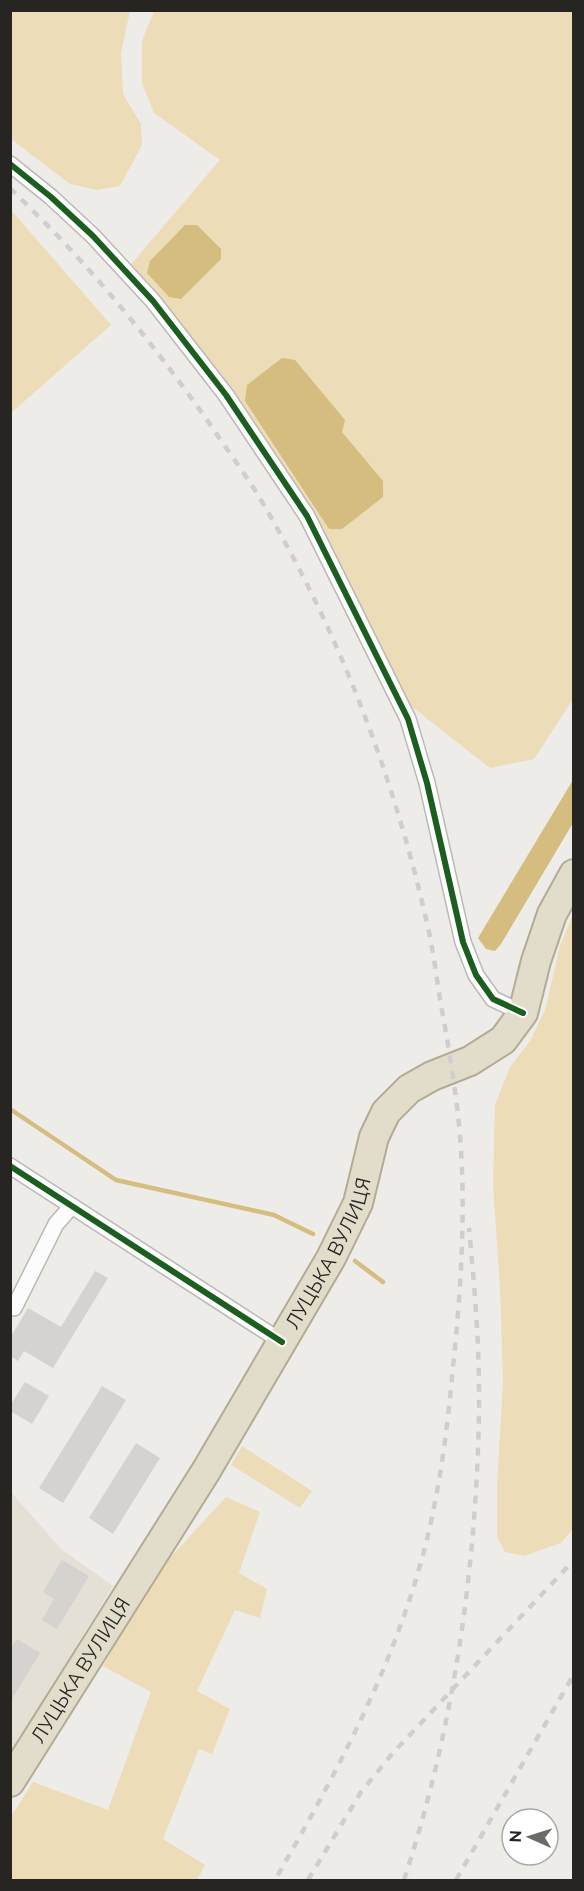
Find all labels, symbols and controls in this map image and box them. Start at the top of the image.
street label: ЛУЦЬКА ВУЛИЦЯ [280,1175,376,1333]
street label: ЛУЦЬКА ВУЛИЦЯ [26,1593,135,1747]
north arrow [500,1807,560,1867]
text: N [506,1830,525,1843]

